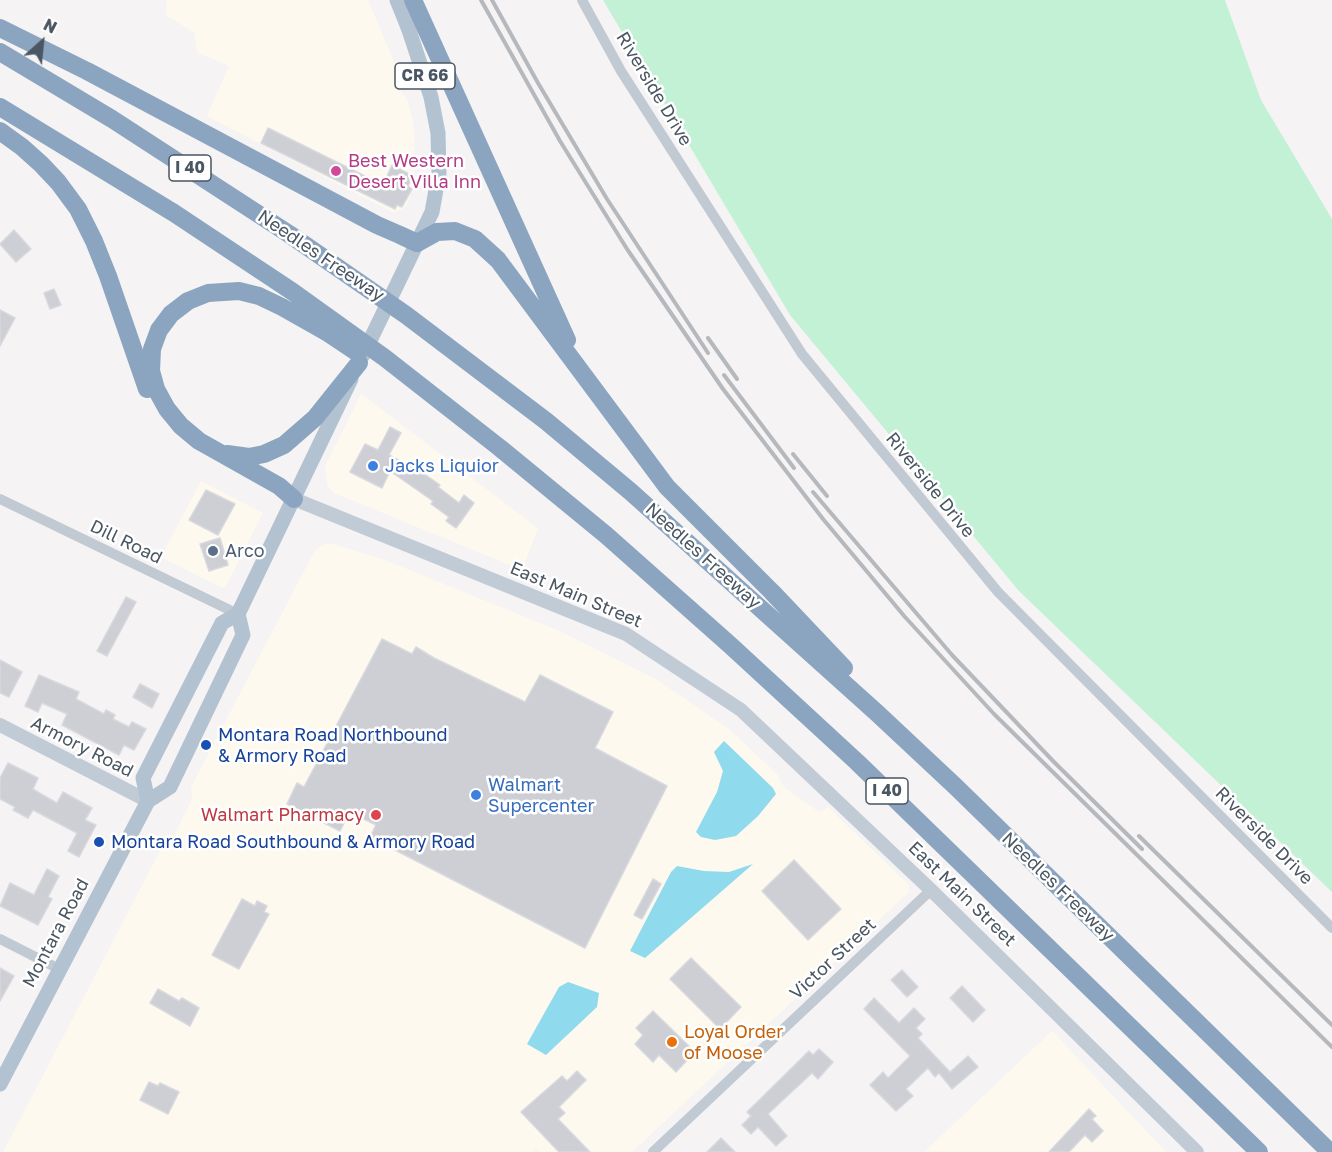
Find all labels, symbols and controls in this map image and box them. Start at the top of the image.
north arrow [12,12,72,72]
text: N [40,14,60,38]
street label: Riverside Drive [611,28,697,150]
road number: CR 66 [395,63,455,89]
place label: Best Western Desert Villa Inn [348,150,481,192]
road number: I 40 [169,155,211,181]
marker: Best Western Desert Villa Inn [329,164,343,178]
street label: Needles Freeway [254,206,388,306]
street label: Riverside Drive [881,428,979,542]
place label: Jacks Liquior [385,455,499,477]
marker: Jacks Liquior [366,459,380,473]
street label: Needles Freeway [641,498,765,614]
street label: Dill Road [86,515,166,569]
place label: Arco [225,540,265,562]
marker: Arco [206,544,220,558]
street label: East Main Street [507,557,645,633]
street label: Armory Road [27,712,137,782]
place label: Montara Road Northbound & Armory Road [218,724,448,766]
marker: Montara Road Northbound & Armory Road [199,738,213,752]
place label: Walmart Supercenter [488,774,595,816]
road number: I 40 [866,778,908,804]
street label: Riverside Drive [1211,783,1317,889]
marker: Walmart Supercenter [469,788,483,802]
place label: Walmart Pharmacy [201,804,364,826]
marker: Walmart Pharmacy [369,808,383,822]
street label: Needles Freeway [997,828,1119,946]
place label: Montara Road Southbound & Armory Road [111,831,475,853]
marker: Montara Road Southbound & Armory Road [92,835,106,849]
street label: East Main Street [904,837,1020,951]
street label: Montara Road [18,875,94,991]
street label: Victor Street [786,914,880,1004]
place label: Loyal Order of Moose [684,1021,783,1064]
marker: Loyal Order of Moose [665,1035,679,1049]

